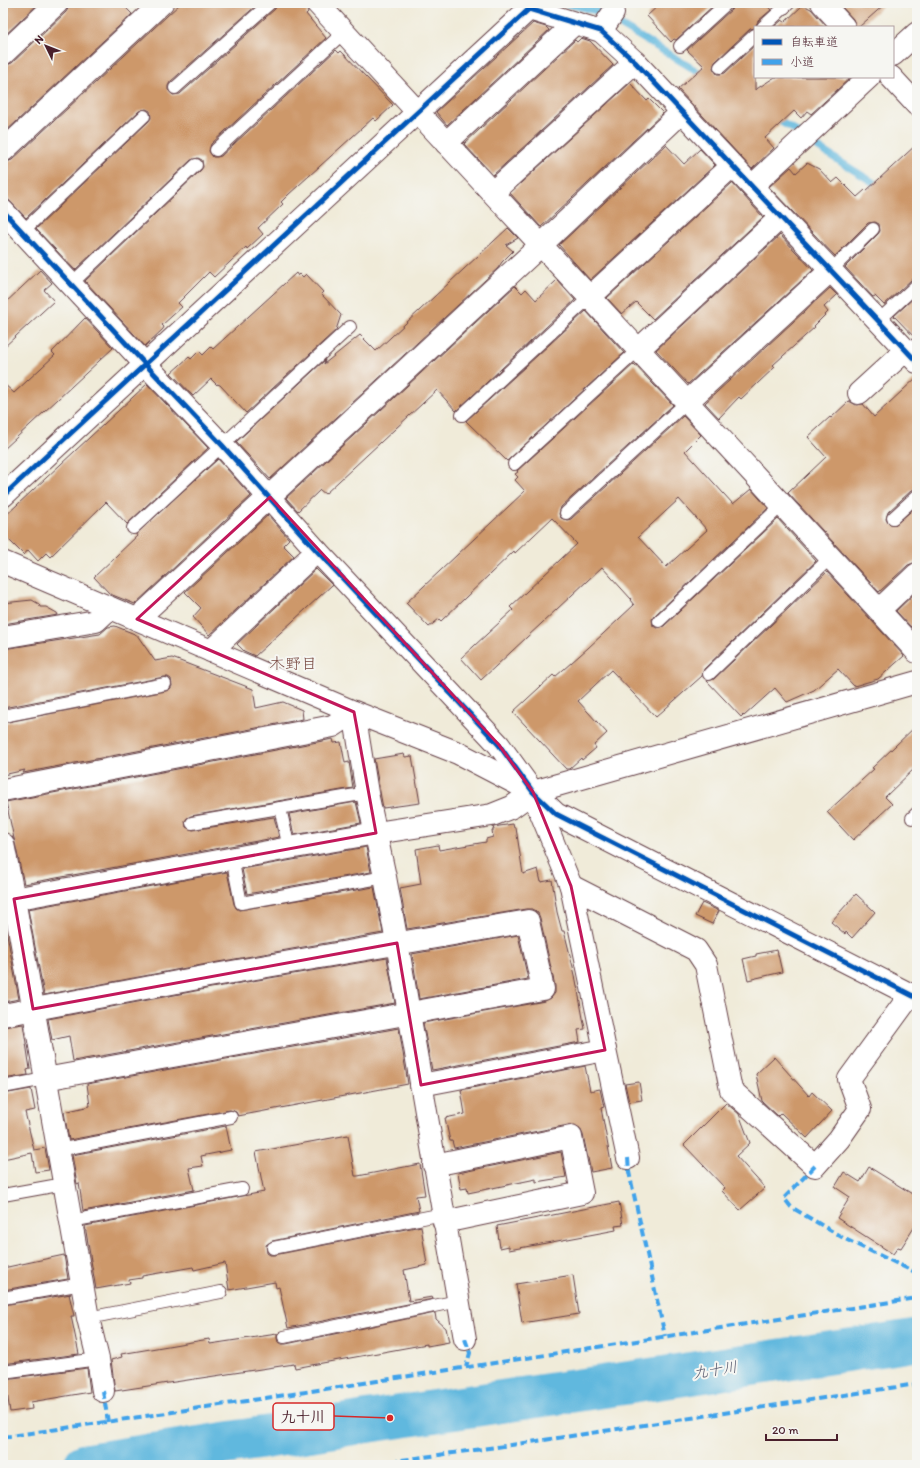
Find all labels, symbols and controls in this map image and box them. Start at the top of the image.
north arrow [26,26,66,66]
legend [754,26,894,78]
text: N [32,32,46,47]
text: 自転車道 [790,35,838,49]
text: 小道 [790,55,814,69]
district label: 木野目 [269,654,317,673]
water label: 九十川 [691,1358,739,1382]
callout: 九十川 [273,1403,334,1430]
text: 九十川 [280,1408,326,1426]
scale bar [766,1416,837,1442]
text: 20 m [772,1423,799,1437]

